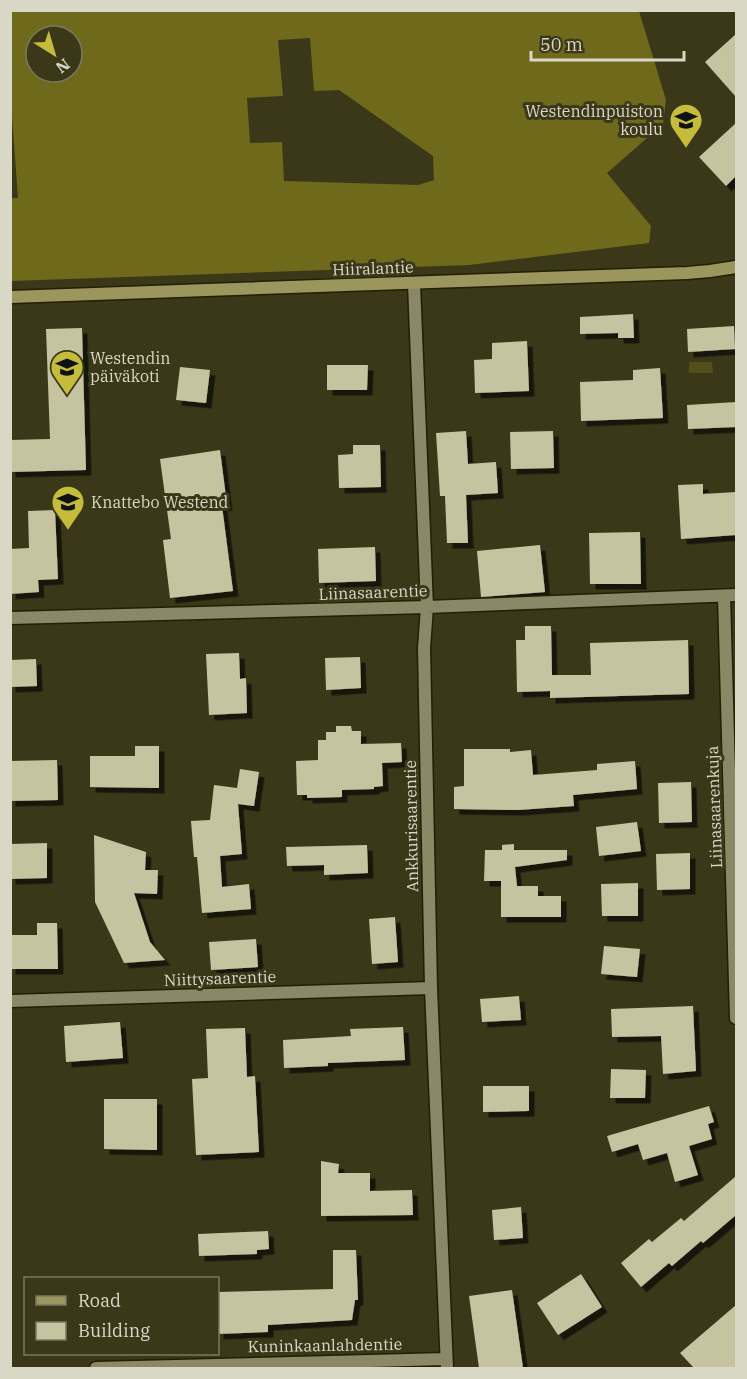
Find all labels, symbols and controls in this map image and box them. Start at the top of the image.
north arrow [24,24,84,84]
scale bar [531,24,684,62]
text: 50 m [540,33,583,56]
text: N [52,54,74,78]
place label: Westendinpuiston koulu [525,101,663,139]
school or university icon: Westendinpuiston koulu [668,102,704,149]
street label: Hiiralantie [332,257,414,279]
place label: Westendin päiväkoti [90,348,170,386]
school or university icon: Westendin päiväkoti [49,349,85,396]
school or university icon: Knattebo Westend [50,484,86,531]
place label: Knattebo Westend [91,492,229,512]
street label: Liinasaarentie [318,580,428,604]
street label: Liinasaarenkuja [702,745,726,869]
street label: Ankkurisaarentie [400,760,422,892]
street label: Niittysaarentie [163,966,277,990]
legend [24,1277,219,1355]
text: Road [78,1289,121,1312]
text: Building [78,1319,150,1342]
street label: Kuninkaanlahdentie [248,1334,402,1356]

